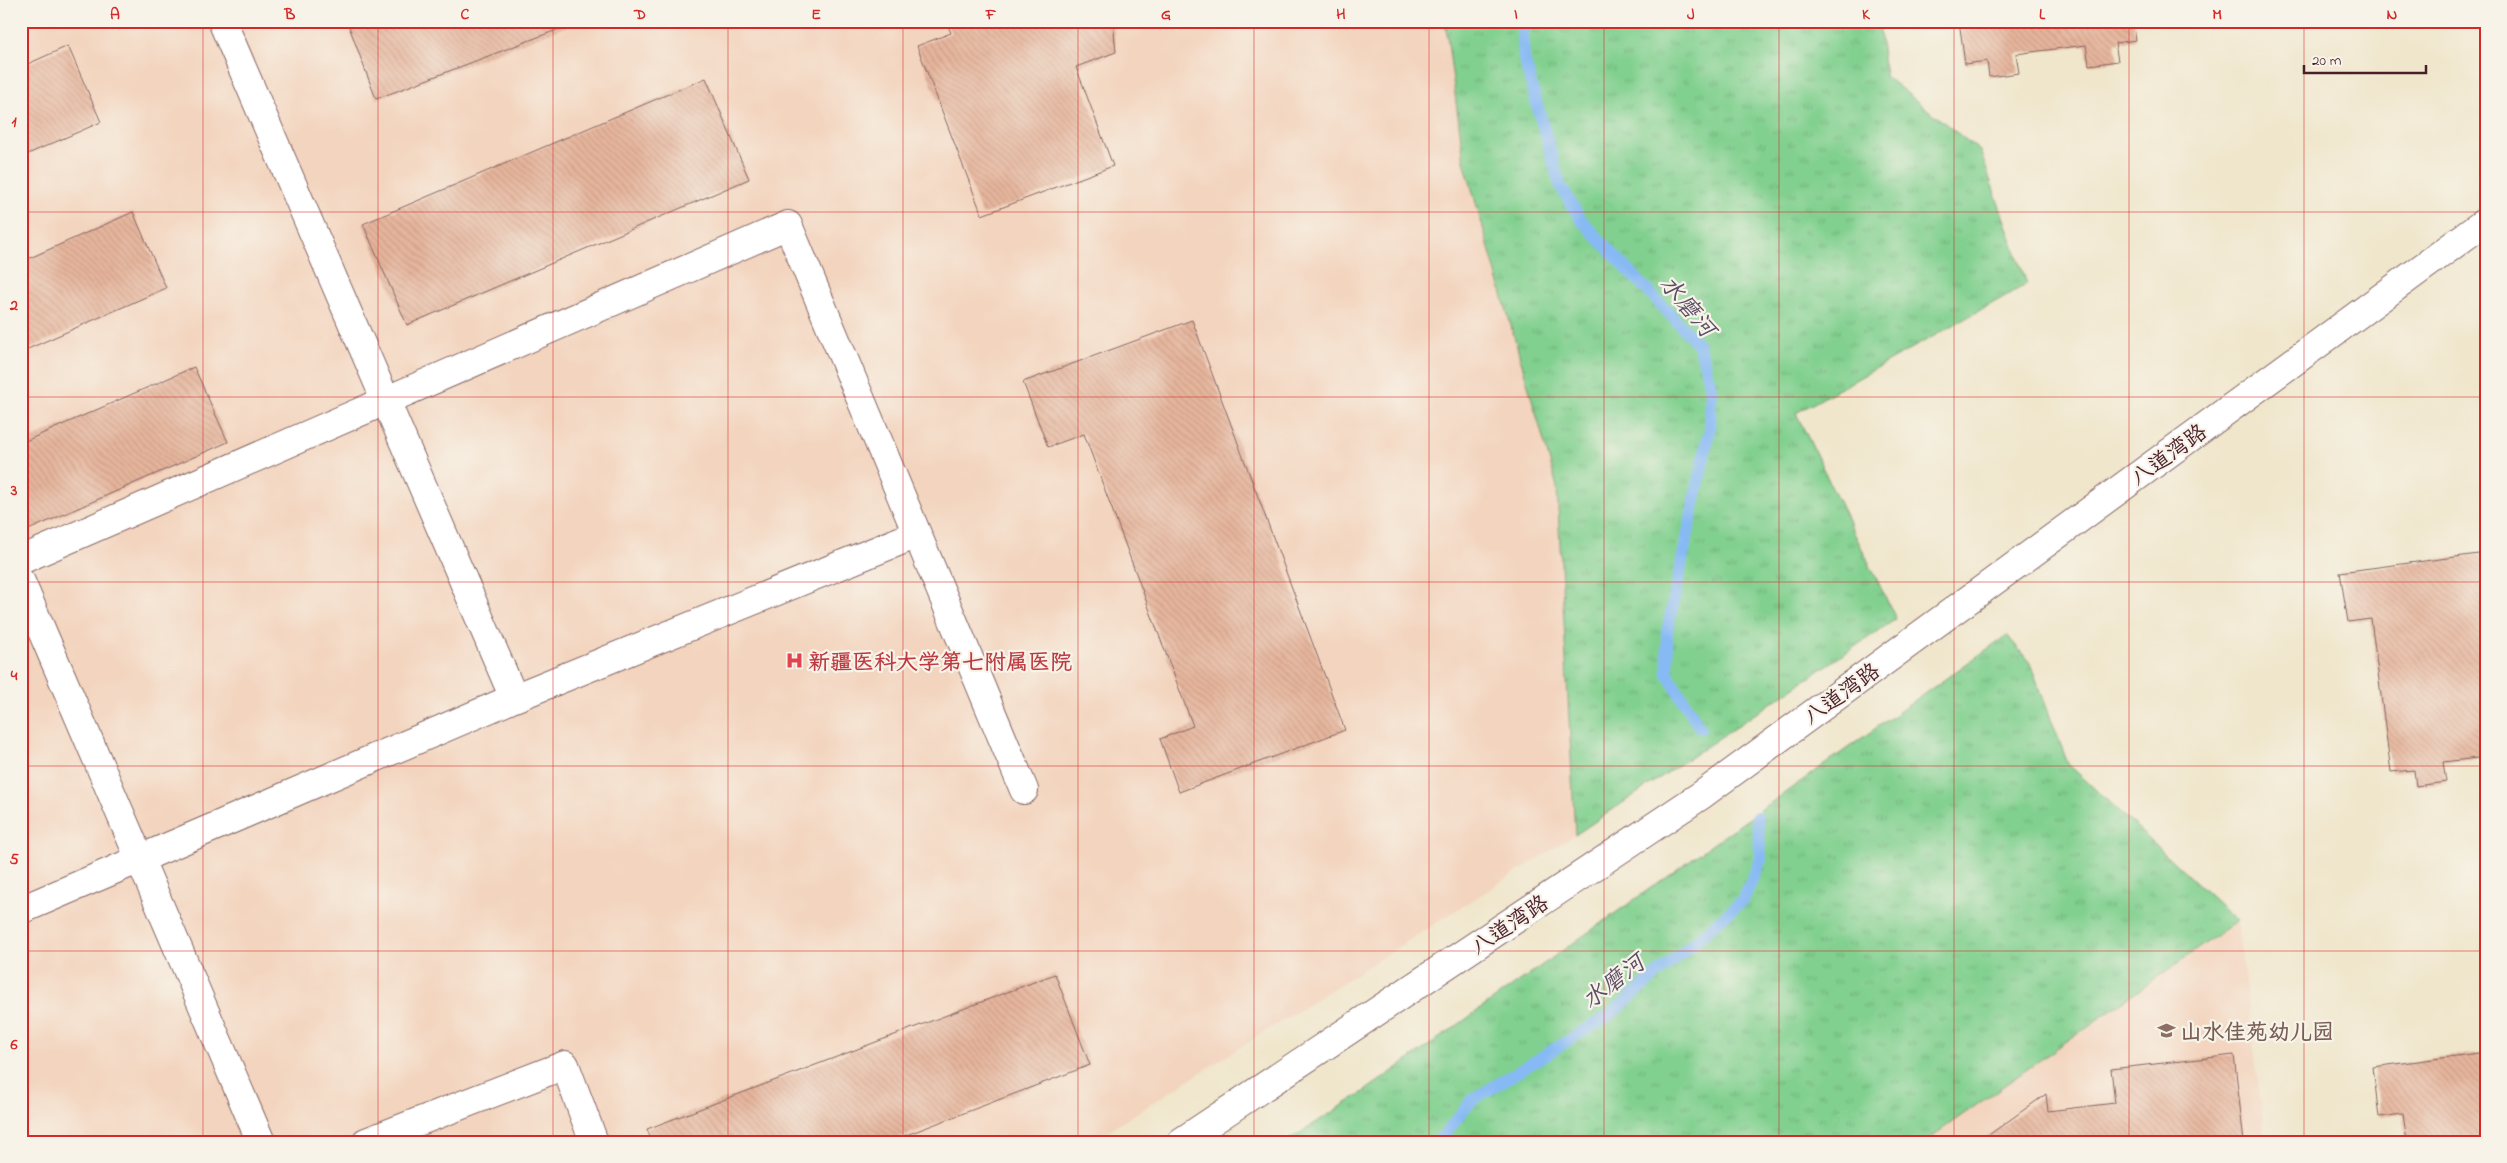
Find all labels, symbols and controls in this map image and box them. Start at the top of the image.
text: A [110,3,120,27]
text: B [284,3,296,27]
text: C [461,3,470,27]
text: D [633,3,646,27]
text: E [811,3,821,27]
text: F [985,3,997,27]
text: G [1161,3,1171,27]
text: H [1336,3,1346,27]
text: I [1514,3,1518,27]
text: J [1687,3,1695,27]
text: K [1862,3,1871,27]
text: L [2039,3,2046,27]
text: M [2212,3,2222,27]
text: N [2387,3,2398,27]
scale bar [2304,42,2427,74]
text: 20 m [2312,50,2342,72]
text: 1 [11,110,17,134]
water label: 水磨河 [1650,269,1725,349]
text: 2 [9,294,18,318]
street label: 八道湾路 [2125,418,2215,495]
text: 3 [10,479,18,503]
place label: 新疆医科大学第七附属医院 [808,648,1072,680]
hospital icon: 新疆医科大学第七附属医院 [784,651,804,671]
street label: 八道湾路 [1798,657,1888,734]
text: 4 [10,664,18,688]
text: 5 [9,848,19,872]
street label: 八道湾路 [1465,889,1556,964]
water label: 水磨河 [1575,945,1657,1019]
place label: 山水佳苑幼儿园 [2180,1018,2334,1050]
school or university icon: 山水佳苑幼儿园 [2156,1021,2176,1041]
text: 6 [9,1033,18,1057]

